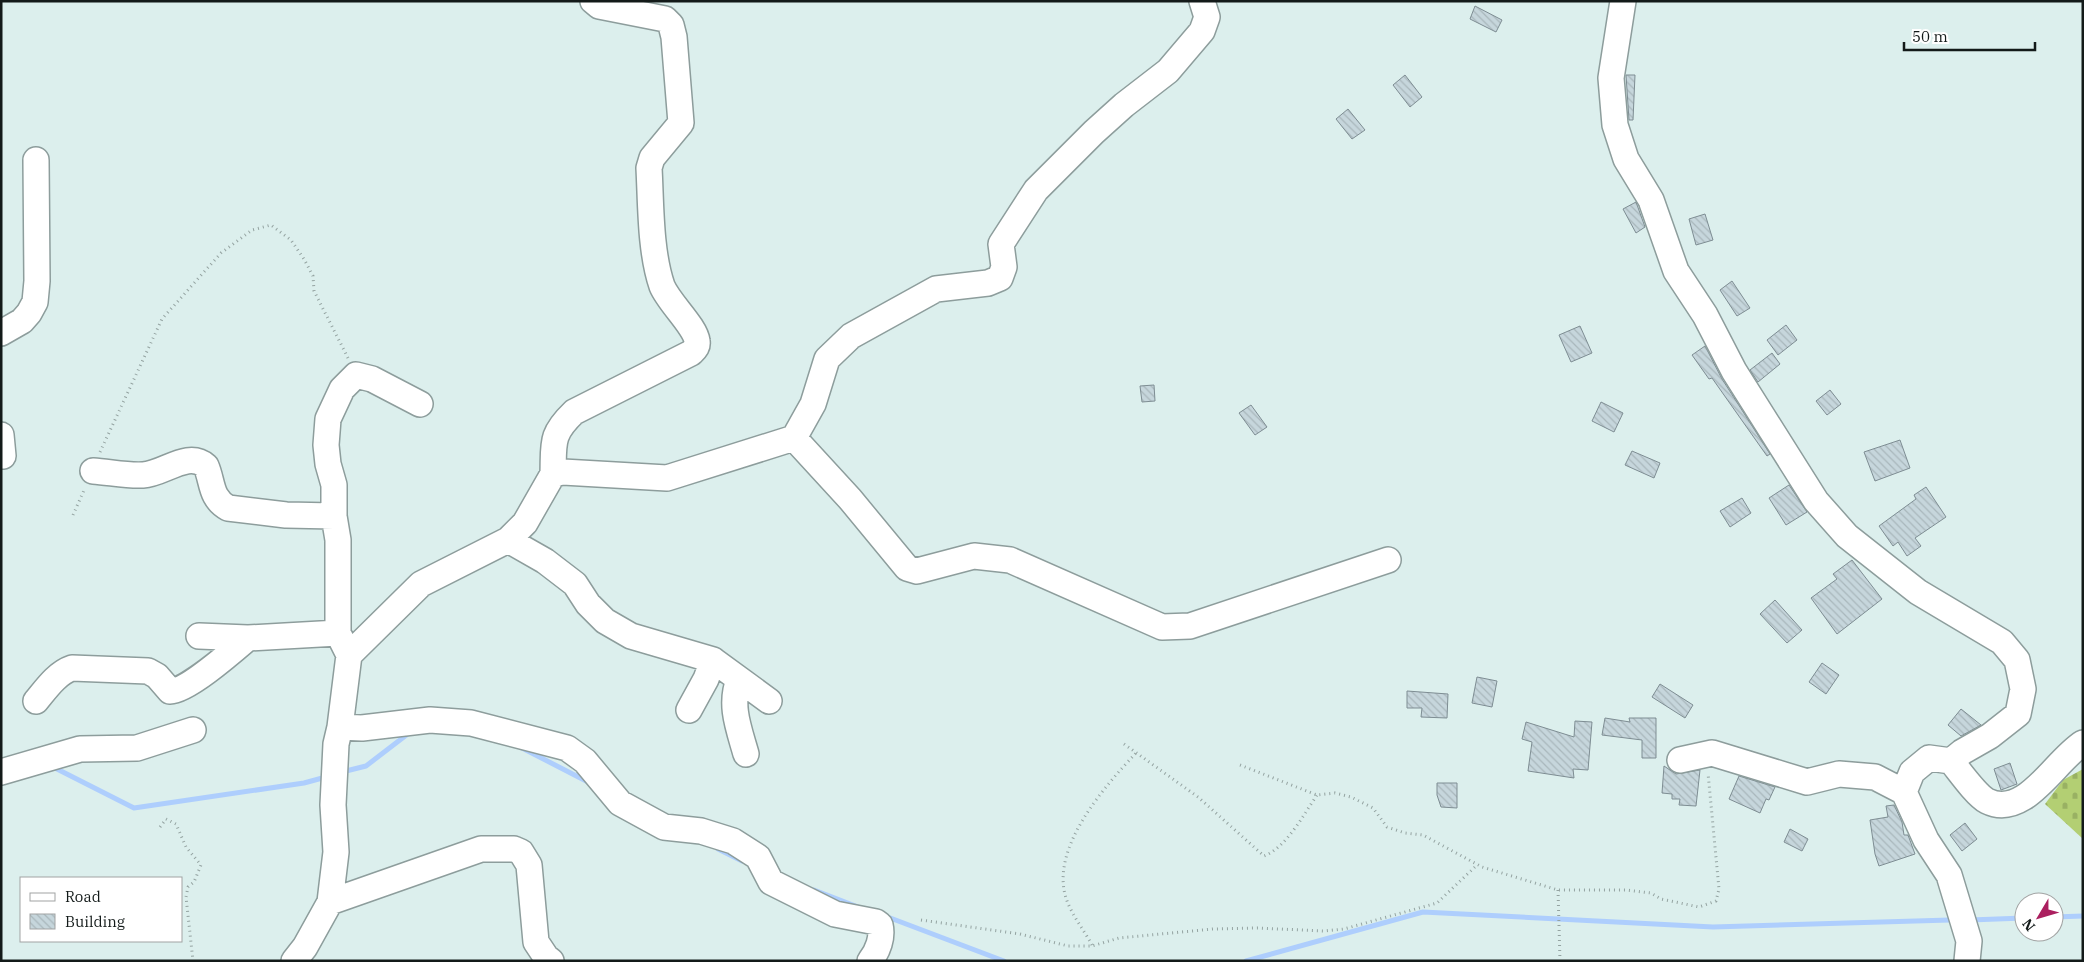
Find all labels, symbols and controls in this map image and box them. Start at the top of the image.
scale bar [1904,20,2035,52]
text: 50 m [1912,27,1948,46]
legend [20,877,182,942]
text: Road [65,887,101,906]
north arrow [2014,892,2064,942]
text: Building [65,912,125,931]
text: N [2018,915,2039,935]

